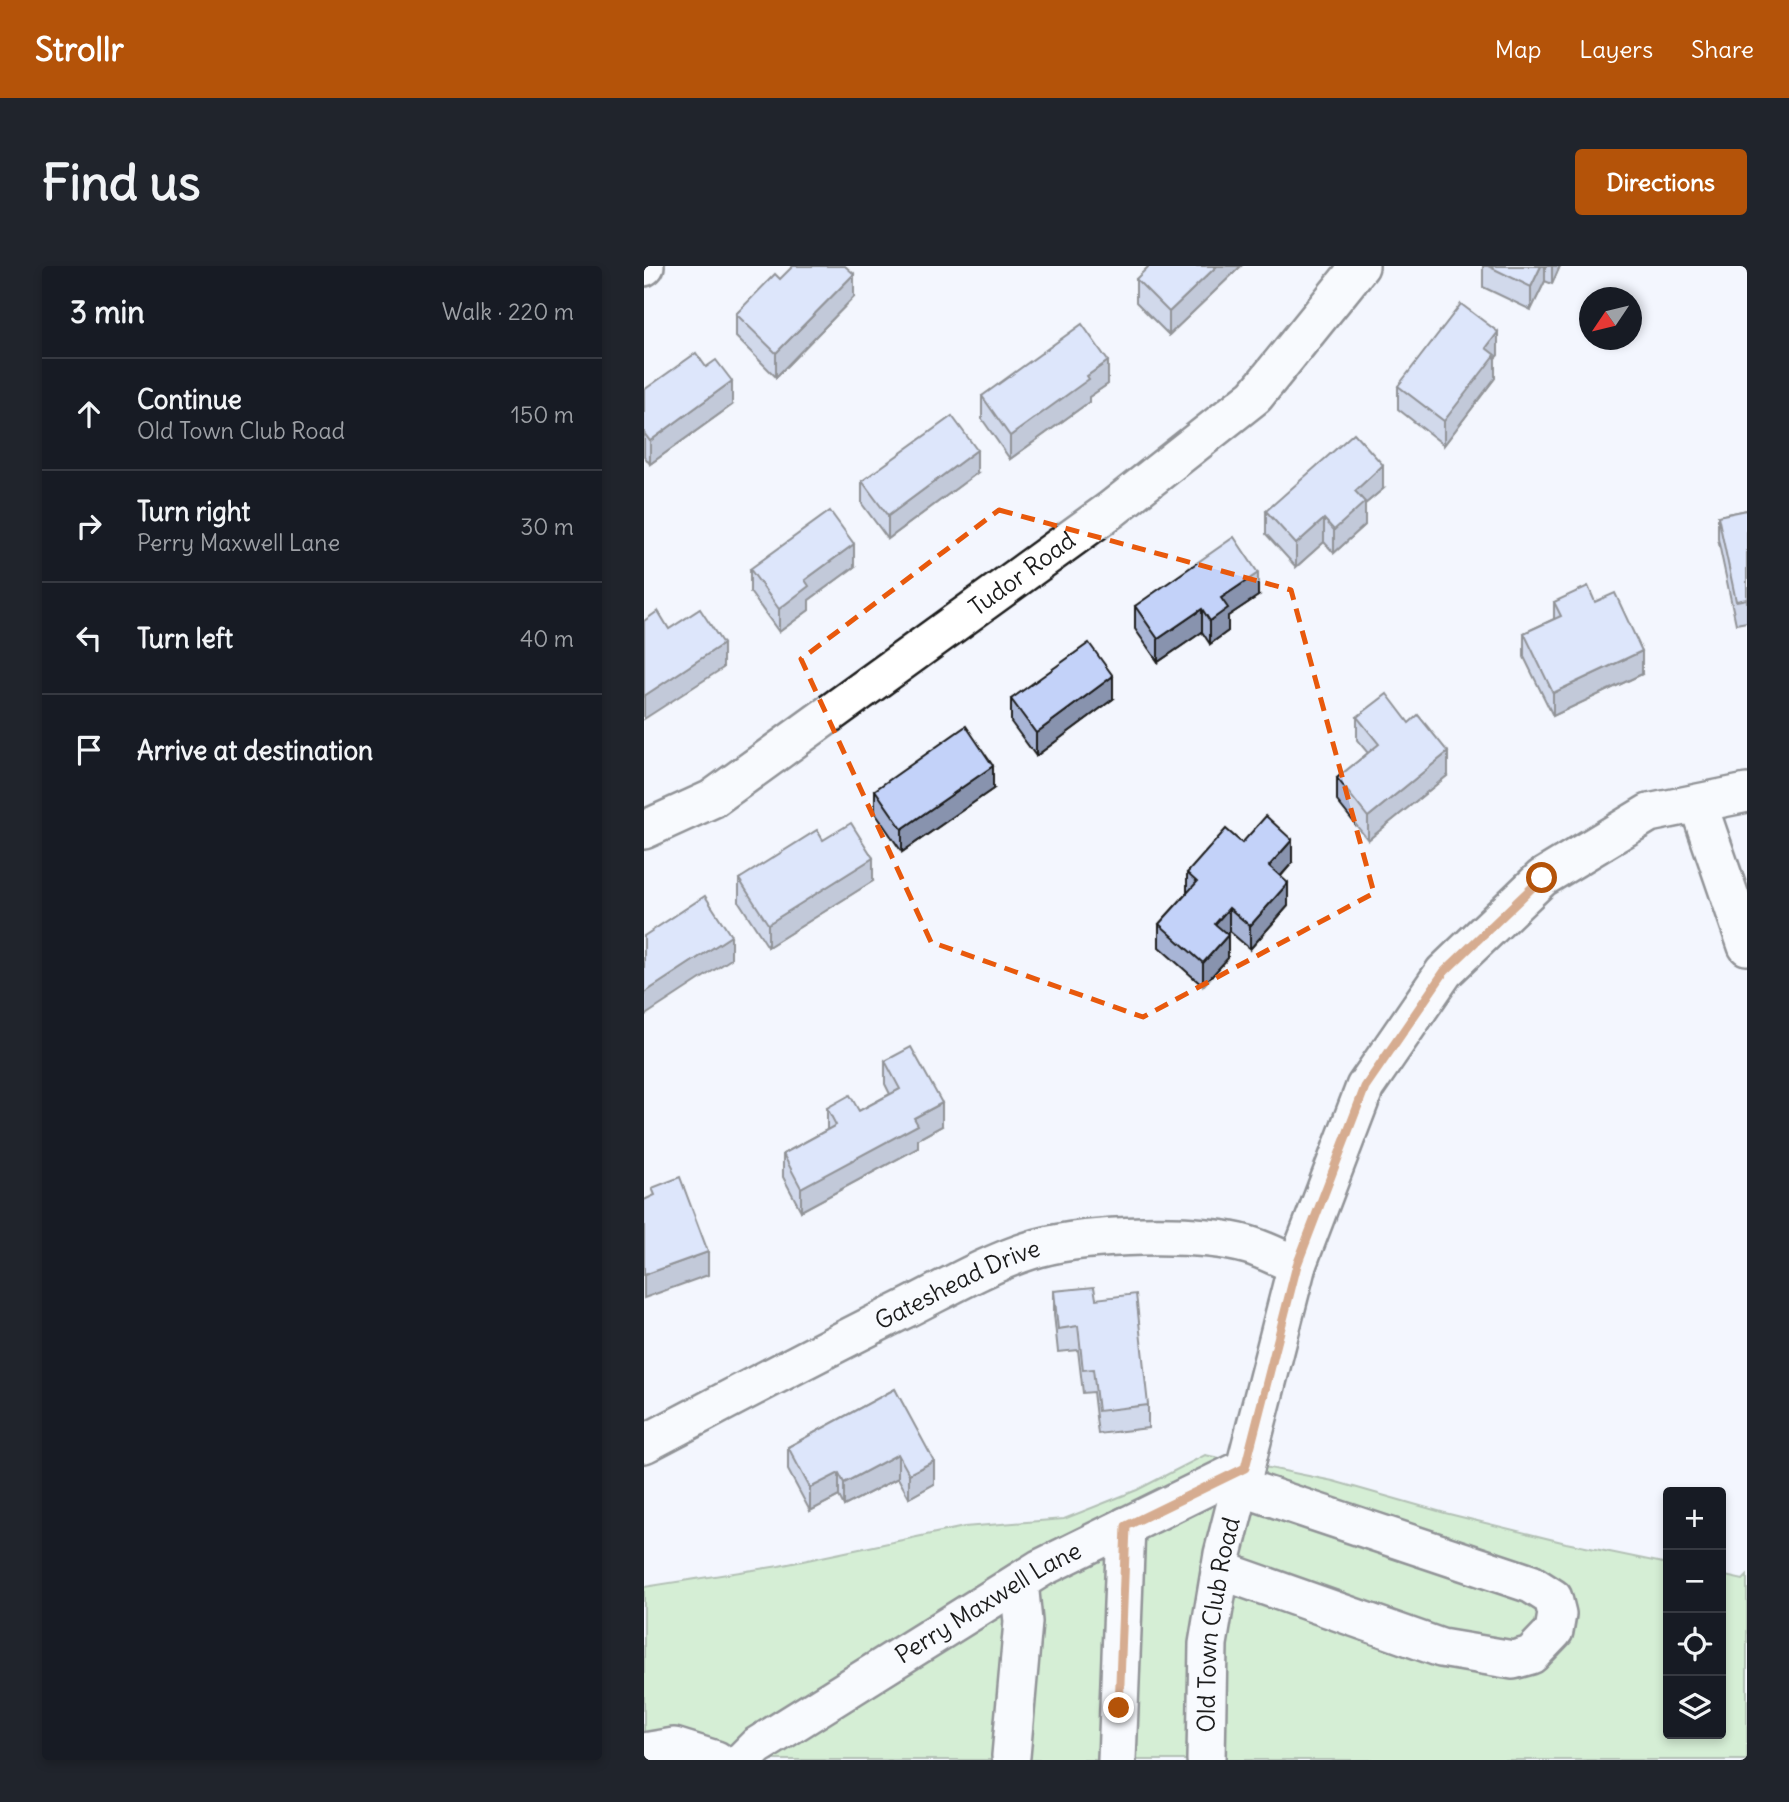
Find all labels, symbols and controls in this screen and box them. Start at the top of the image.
text: Strollr [35,28,124,70]
text: Map [1495,34,1541,64]
text: Layers [1579,34,1653,64]
text: Share [1691,34,1754,64]
button: Directions [1575,149,1747,215]
text: Find us [42,152,200,213]
north arrow [1579,287,1642,350]
text: 3 min [70,293,145,331]
text: Walk · 220 m [442,297,574,326]
text: Continue [137,383,242,416]
icon: ahead [70,395,108,433]
text: 150 m [511,400,574,429]
text: Old Town Club Road [137,416,345,445]
text: Turn right [137,495,250,528]
icon: right [70,507,108,545]
text: 30 m [520,512,574,541]
street label: Tudor Road [963,525,1081,622]
text: Perry Maxwell Lane [137,528,340,557]
icon: left [70,619,108,657]
text: Turn left [137,622,233,655]
text: 40 m [520,624,574,653]
icon: arrive [70,731,108,769]
text: Arrive at destination [137,734,373,767]
route start [1526,862,1557,893]
street label: Gateshead Drive [869,1232,1044,1336]
map controls [1663,1487,1726,1739]
button: + [1663,1487,1726,1550]
street label: Old Town Club Road [1190,1514,1246,1733]
street label: Perry Maxwell Lane [889,1535,1086,1670]
button: − [1663,1550,1726,1613]
button: locate [1663,1613,1726,1676]
button: layers [1663,1676,1726,1739]
route end [1103,1692,1134,1723]

